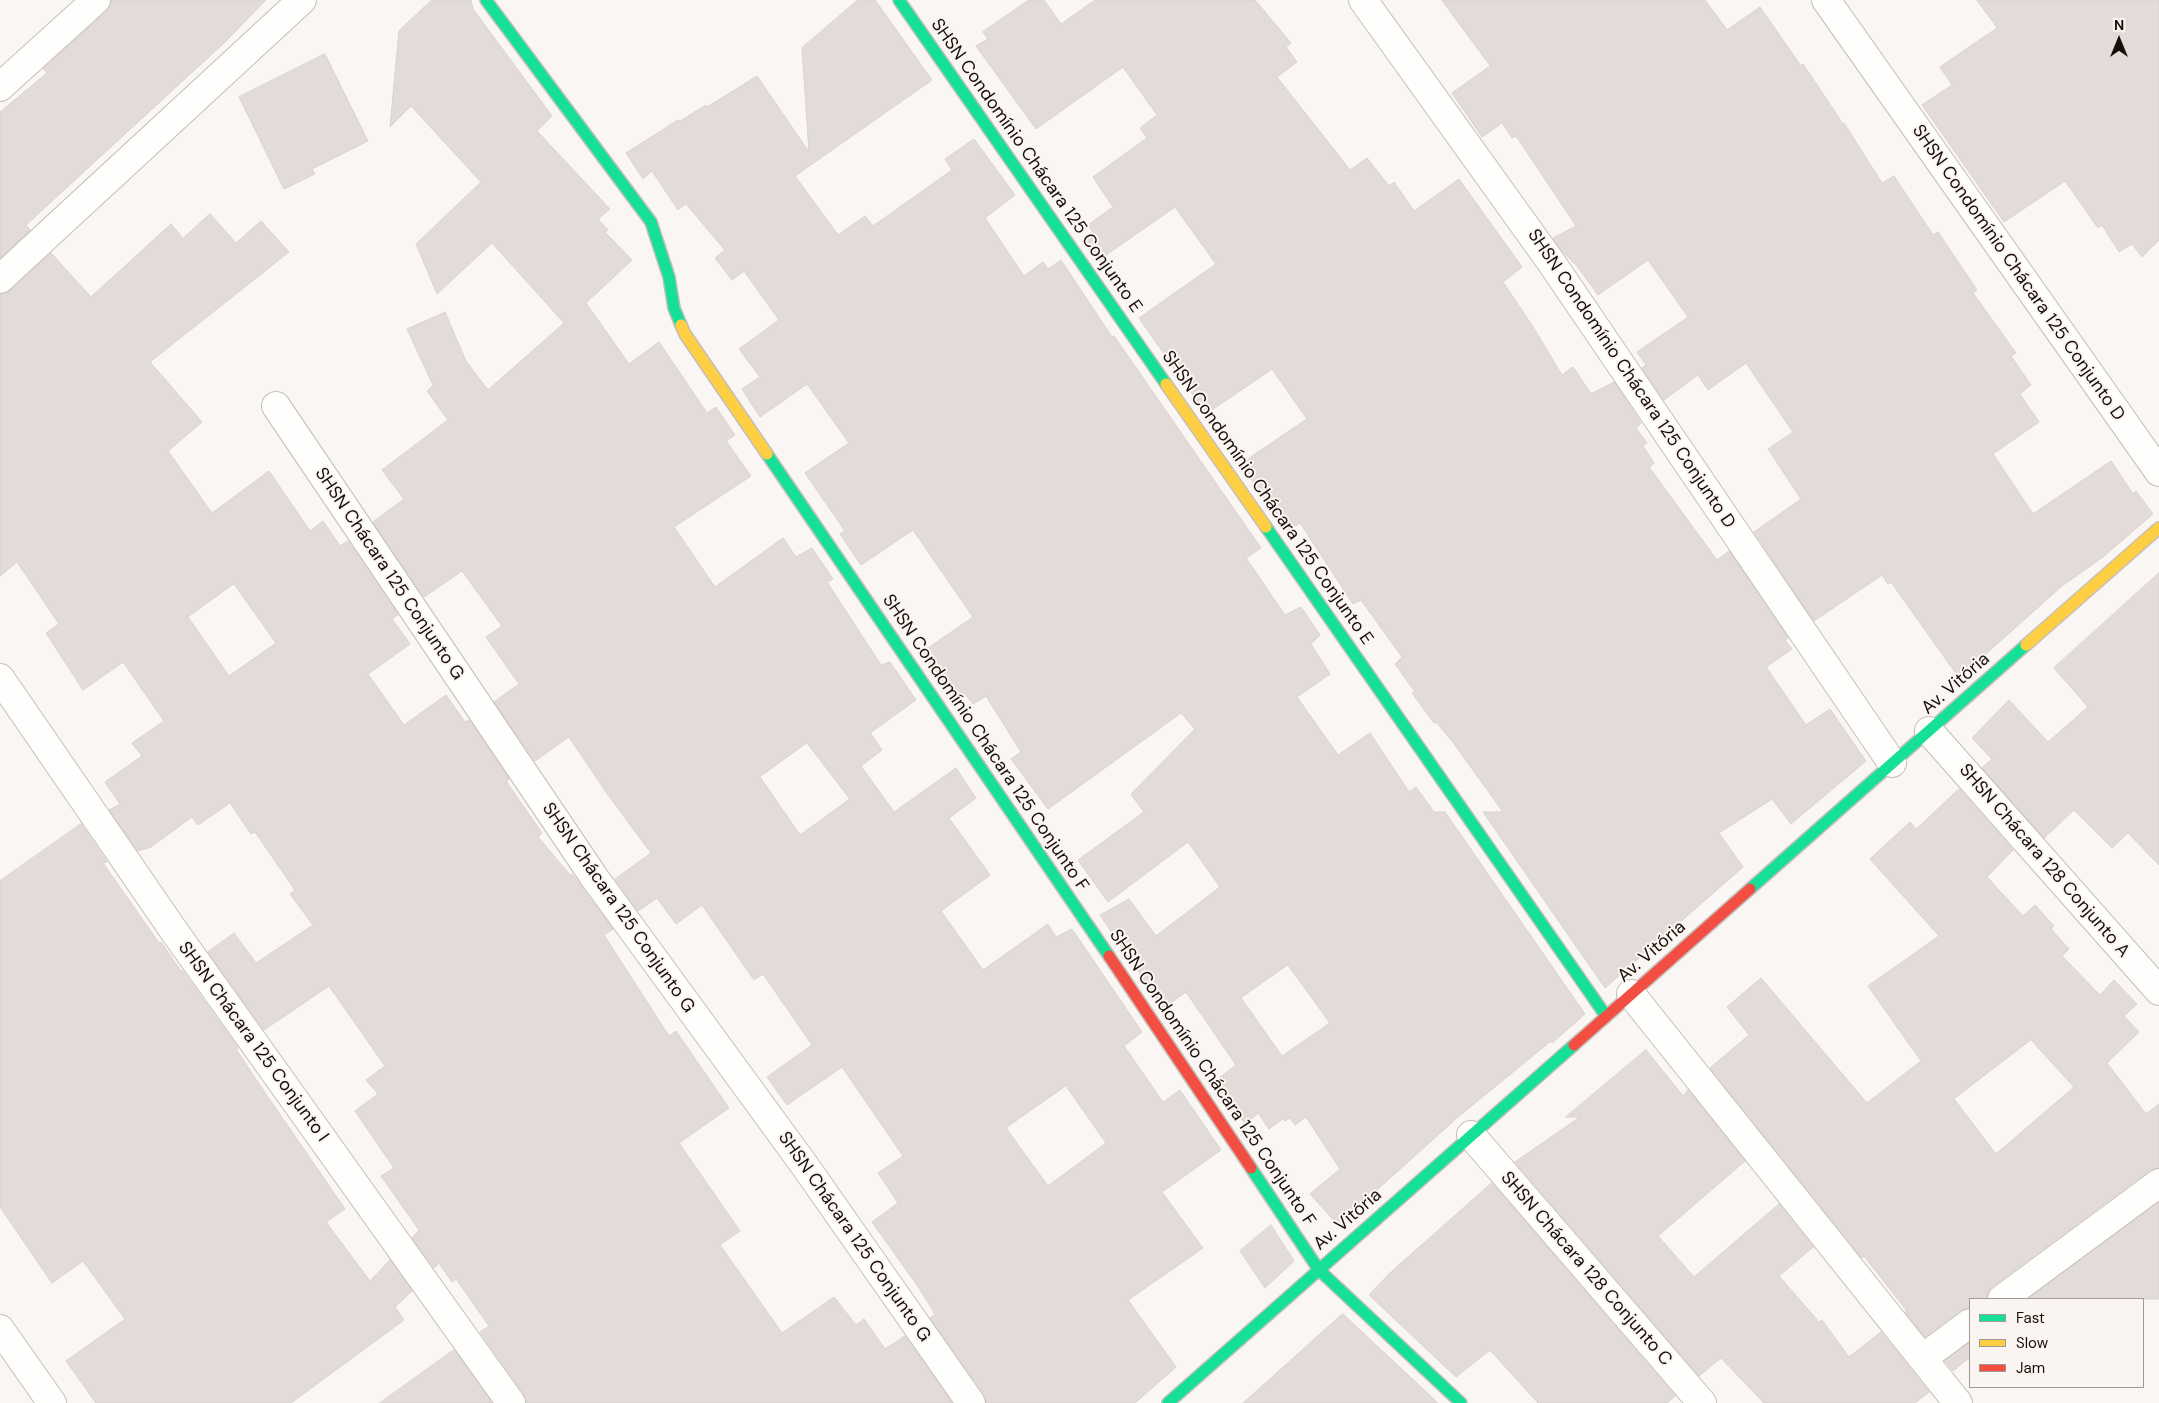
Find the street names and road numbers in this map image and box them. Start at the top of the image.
street label: SHSN Condomínio Chácara 125 Conjunto E [926,15,1146,317]
street label: SHSN Condomínio Chácara 125 Conjunto D [1907,121,2129,425]
street label: SHSN Condomínio Chácara 125 Conjunto D [1522,225,1740,533]
street label: SHSN Condomínio Chácara 125 Conjunto E [1157,347,1377,649]
street label: SHSN Chácara 125 Conjunto G [310,464,468,684]
street label: SHSN Condomínio Chácara 125 Conjunto F [877,590,1093,896]
street label: Av. Vitória [1918,649,1994,719]
street label: SHSN Chácara 128 Conjunto A [1954,760,2134,962]
street label: SHSN Chácara 125 Conjunto G [537,799,699,1017]
street label: Av. Vitória [1614,917,1690,987]
street label: SHSN Condomínio Chácara 125 Conjunto F [1104,925,1320,1231]
street label: SHSN Chácara 125 Conjunto I [173,938,333,1146]
street label: SHSN Chácara 125 Conjunto G [773,1128,935,1346]
street label: SHSN Chácara 128 Conjunto C [1496,1167,1676,1371]
street label: Av. Vitória [1310,1185,1386,1255]

